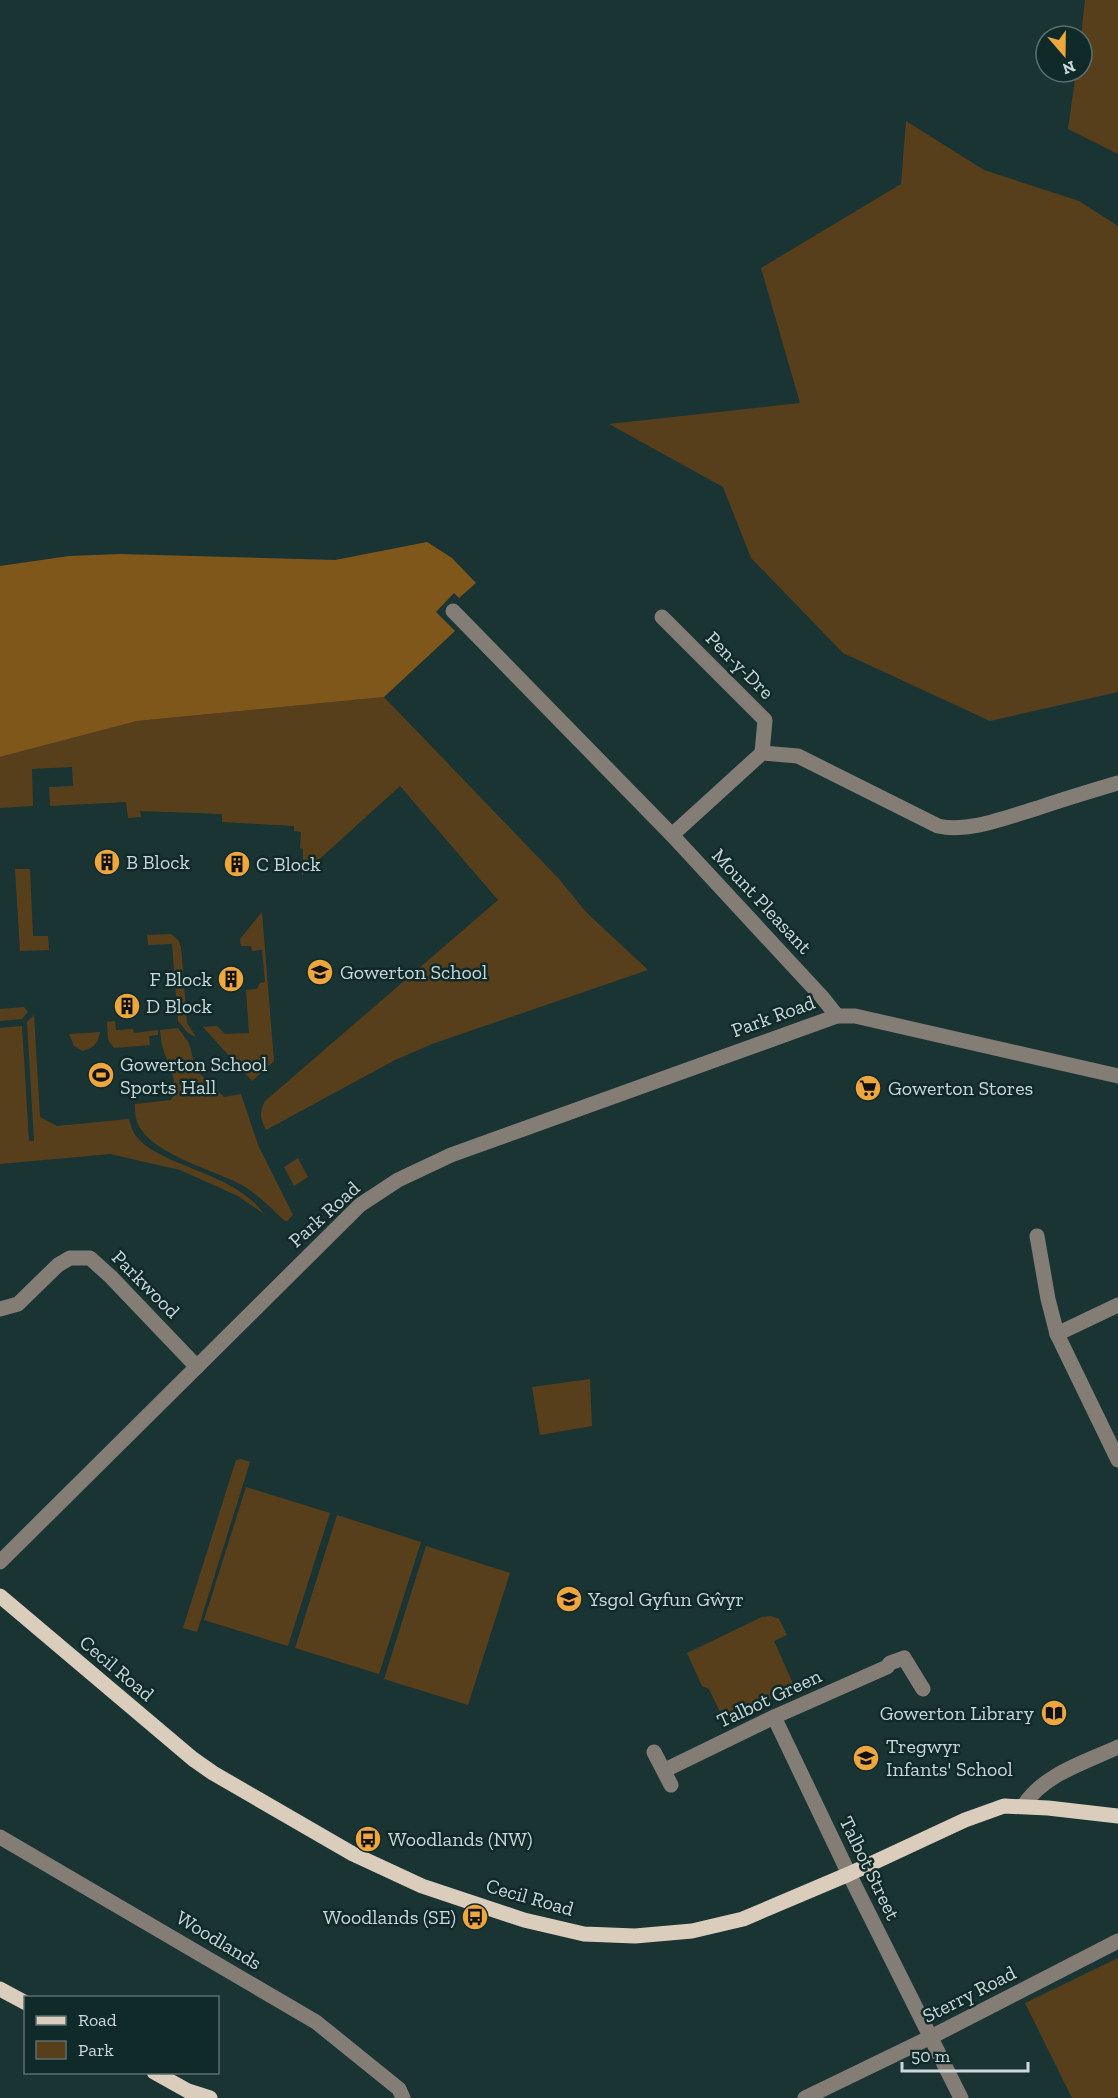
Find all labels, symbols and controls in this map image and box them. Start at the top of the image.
north arrow [1034,24,1094,84]
text: N [1060,57,1078,79]
street label: Pen-y-Dre [701,626,779,704]
street label: Mount Pleasant [707,843,817,959]
building icon: B Block [92,847,122,877]
building icon: C Block [222,849,252,879]
place label: B Block [126,850,190,874]
place label: C Block [256,852,321,876]
school or university icon: Gowerton School [305,957,335,987]
place label: Gowerton School [340,960,487,984]
building icon: F Block [216,964,246,994]
place label: F Block [149,967,213,991]
street label: Park Road [728,990,818,1042]
building icon: D Block [112,991,142,1021]
place label: D Block [146,994,212,1018]
place label: Gowerton School Sports Hall [120,1052,267,1099]
sports icon: Gowerton School Sports Hall [86,1060,116,1090]
supermarket icon: Gowerton Stores [853,1073,883,1103]
place label: Gowerton Stores [888,1076,1033,1100]
street label: Park Road [284,1176,364,1252]
street label: Parkwood [107,1245,185,1323]
school or university icon: Ysgol Gyfun Gŵyr [554,1584,584,1614]
place label: Ysgol Gyfun Gŵyr [587,1587,744,1611]
street label: Cecil Road [75,1630,159,1706]
street label: Talbot Green [713,1663,825,1733]
library icon: Gowerton Library [1039,1698,1069,1728]
place label: Gowerton Library [880,1701,1035,1725]
place label: Tregwyr Infants' School [886,1734,1013,1781]
school or university icon: Tregwyr Infants' School [851,1743,881,1773]
street label: Talbot Street [835,1812,906,1924]
bus stop icon: Woodlands (NW) [353,1824,383,1854]
place label: Woodlands (NW) [388,1827,532,1851]
street label: Cecil Road [483,1873,577,1921]
bus stop icon: Woodlands (SE) [460,1902,490,1932]
street label: Woodlands [172,1905,266,1975]
place label: Woodlands (SE) [323,1905,456,1929]
street label: Sterry Road [918,1960,1020,2028]
legend [24,1996,219,2074]
text: Road [78,2009,117,2031]
scale bar [902,2035,1028,2073]
text: Park [78,2039,114,2061]
text: 50 m [911,2045,951,2067]

